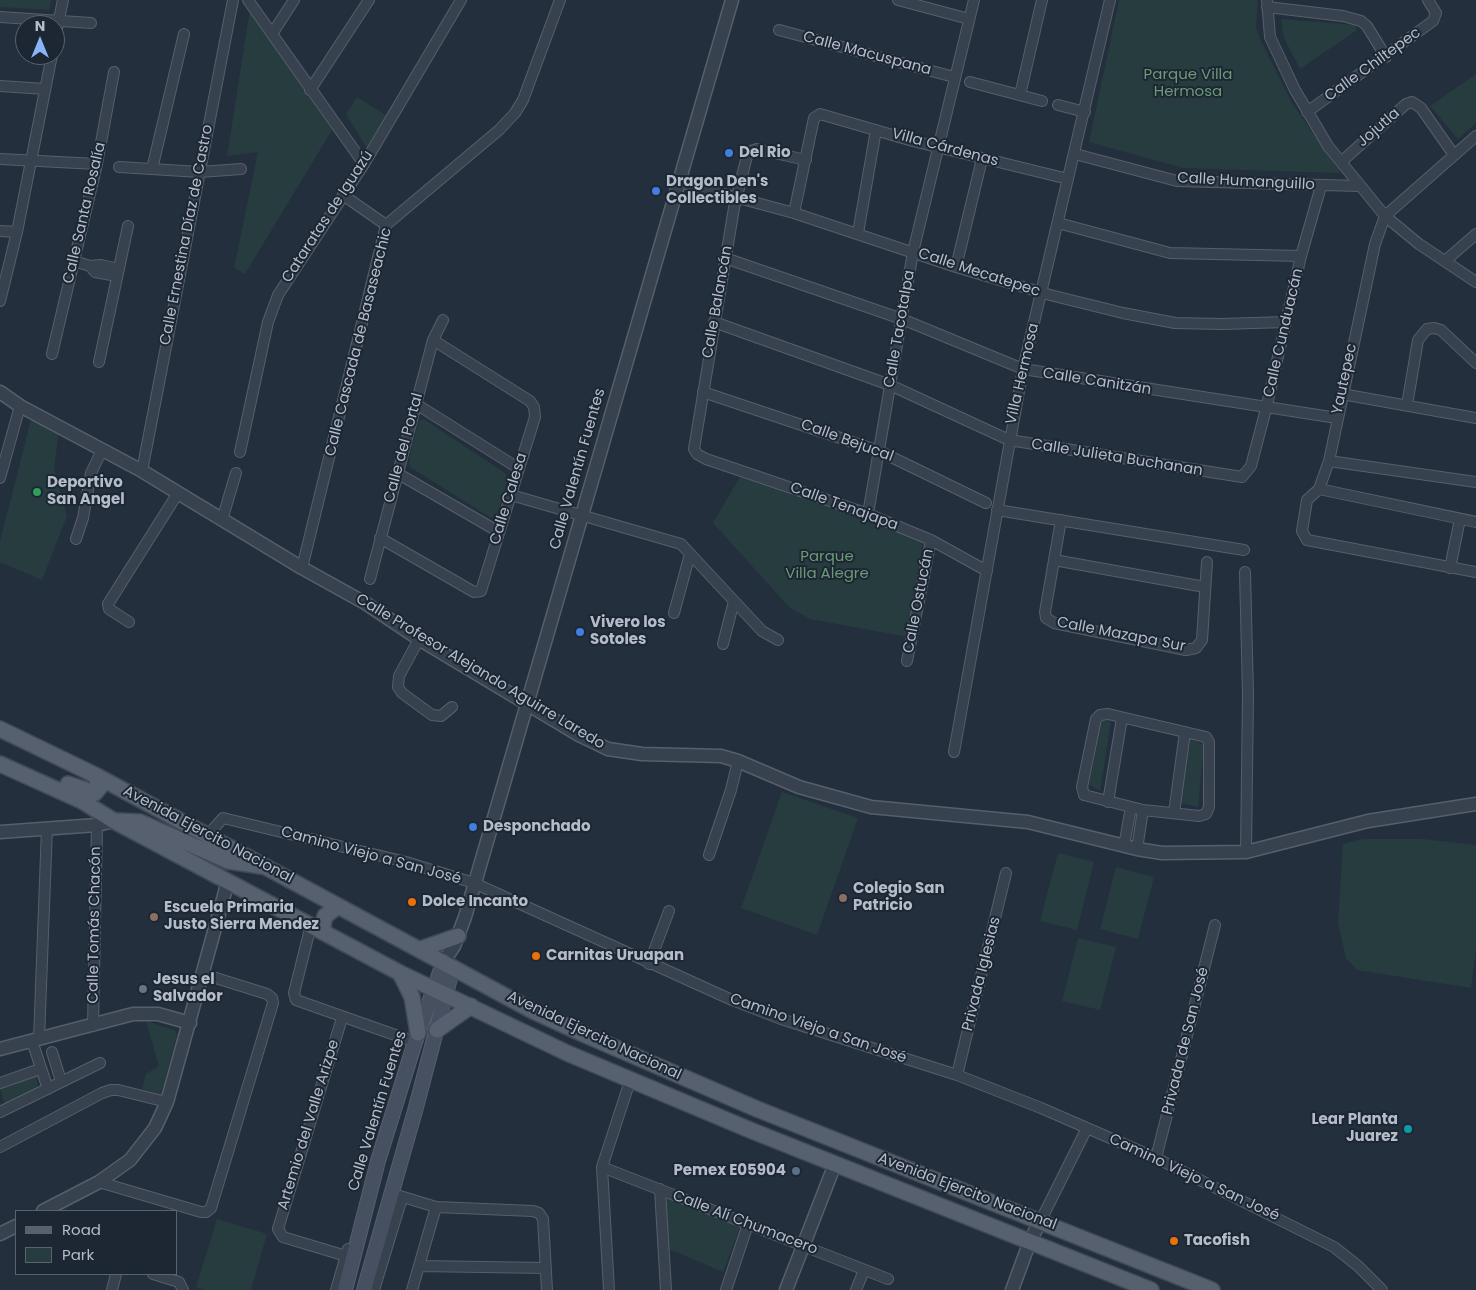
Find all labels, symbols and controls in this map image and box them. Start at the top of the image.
north arrow [15,15,65,65]
text: N [35,16,45,36]
street label: Calle Chiltepec [1321,24,1425,106]
street label: Calle Macuspana [801,28,933,80]
park label: Parque Villa Hermosa [1144,66,1232,101]
street label: Jojutla [1354,105,1404,151]
street label: Calle Ernestina Díaz de Castro [157,123,217,347]
street label: Villa Cárdenas [890,125,1000,171]
street label: Calle Santa Rosalía [60,140,110,286]
place label: Del Rio [739,144,791,162]
marker: Del Rio [723,147,735,159]
street label: Cataratas de Iguazú [279,148,377,286]
street label: Calle Humanguillo [1177,169,1315,195]
place label: Dragon Den's Collectibles [666,173,768,208]
marker: Dragon Den's Collectibles [650,185,662,197]
street label: Calle Cascada de Basaseachic [322,226,396,458]
street label: Calle Balancán [699,244,737,360]
street label: Calle Mecatepec [916,245,1042,301]
street label: Calle Cunduacán [1260,267,1308,399]
street label: Calle Tacotalpa [881,269,919,389]
street label: Villa Hermosa [1003,321,1043,427]
street label: Yautepec [1329,342,1361,416]
street label: Calle Canitzán [1042,365,1152,399]
street label: Calle Valentín Fuentes [546,386,610,552]
street label: Calle del Portal [381,391,427,505]
street label: Calle Bejucal [798,416,896,466]
street label: Calle Julieta Buchanan [1030,436,1204,480]
street label: Calle Calesa [486,451,532,547]
place label: Deportivo San Angel [47,474,125,509]
street label: Calle Tenajapa [788,479,900,535]
marker: Deportivo San Angel [31,486,43,498]
street label: Calle Ostucán [900,547,938,655]
park label: Parque Villa Alegre [785,548,869,583]
street label: Calle Profesor Alejando Aguirre Laredo [352,590,608,754]
place label: Vivero los Sotoles [590,614,666,649]
street label: Calle Mazapa Sur [1055,614,1187,656]
marker: Vivero los Sotoles [574,626,586,638]
street label: Avenida Ejercito Nacional [120,782,296,888]
place label: Desponchado [483,818,590,836]
marker: Desponchado [467,821,479,833]
street label: Camino Viejo a San José [279,823,463,889]
street label: Calle Tomás Chacón [85,846,105,1004]
place label: Colegio San Patricio [853,880,945,915]
marker: Colegio San Patricio [837,892,849,904]
place label: Dolce Incanto [422,893,528,911]
marker: Dolce Incanto [406,896,418,908]
place label: Escuela Primaria Justo Sierra Mendez [164,899,319,934]
marker: Escuela Primaria Justo Sierra Mendez [148,911,160,923]
street label: Privada Iglesias [959,915,1005,1033]
place label: Carnitas Uruapan [546,947,684,965]
marker: Carnitas Uruapan [530,950,542,962]
street label: Privada de San José [1159,965,1213,1117]
place label: Jesus el Salvador [153,971,223,1006]
marker: Jesus el Salvador [137,983,149,995]
street label: Avenida Ejercito Nacional [504,988,684,1084]
street label: Camino Viejo a San José [727,990,909,1068]
street label: Calle Valentín Fuentes [345,1029,411,1193]
street label: Artemio del Valle Arizpe [275,1038,343,1212]
place label: Lear Planta Juarez [1311,1111,1398,1146]
marker: Lear Planta Juarez [1402,1123,1414,1135]
street label: Camino Viejo a San José [1106,1131,1282,1225]
street label: Avenida Ejercito Nacional [875,1150,1059,1234]
place label: Pemex E05904 [673,1162,786,1180]
marker: Pemex E05904 [790,1165,802,1177]
street label: Calle Alí Chumacero [670,1187,820,1259]
legend [15,1210,178,1275]
text: Road [62,1219,101,1240]
place label: Tacofish [1184,1232,1250,1250]
marker: Tacofish [1168,1235,1180,1247]
text: Park [62,1244,94,1265]

